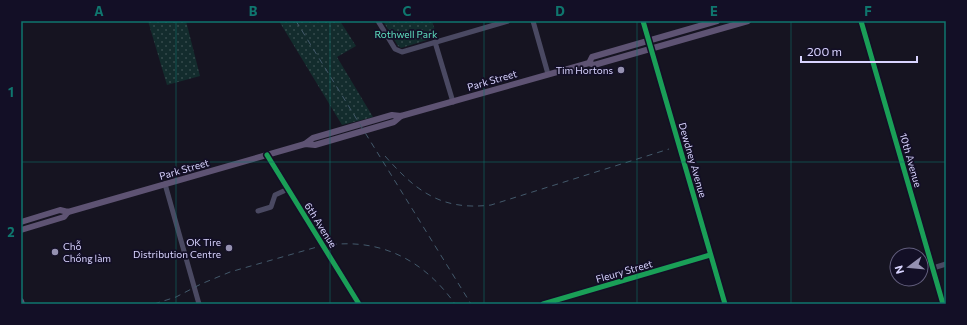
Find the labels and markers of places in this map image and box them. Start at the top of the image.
place label: Tim Hortons [556,64,613,76]
marker: Tim Hortons [616,65,626,75]
place label: OK Tire Distribution Centre [133,236,221,260]
place label: Chỗ Chồng làm [63,240,111,264]
marker: OK Tire Distribution Centre [224,243,234,253]
marker: Chỗ Chồng làm [50,247,60,257]

